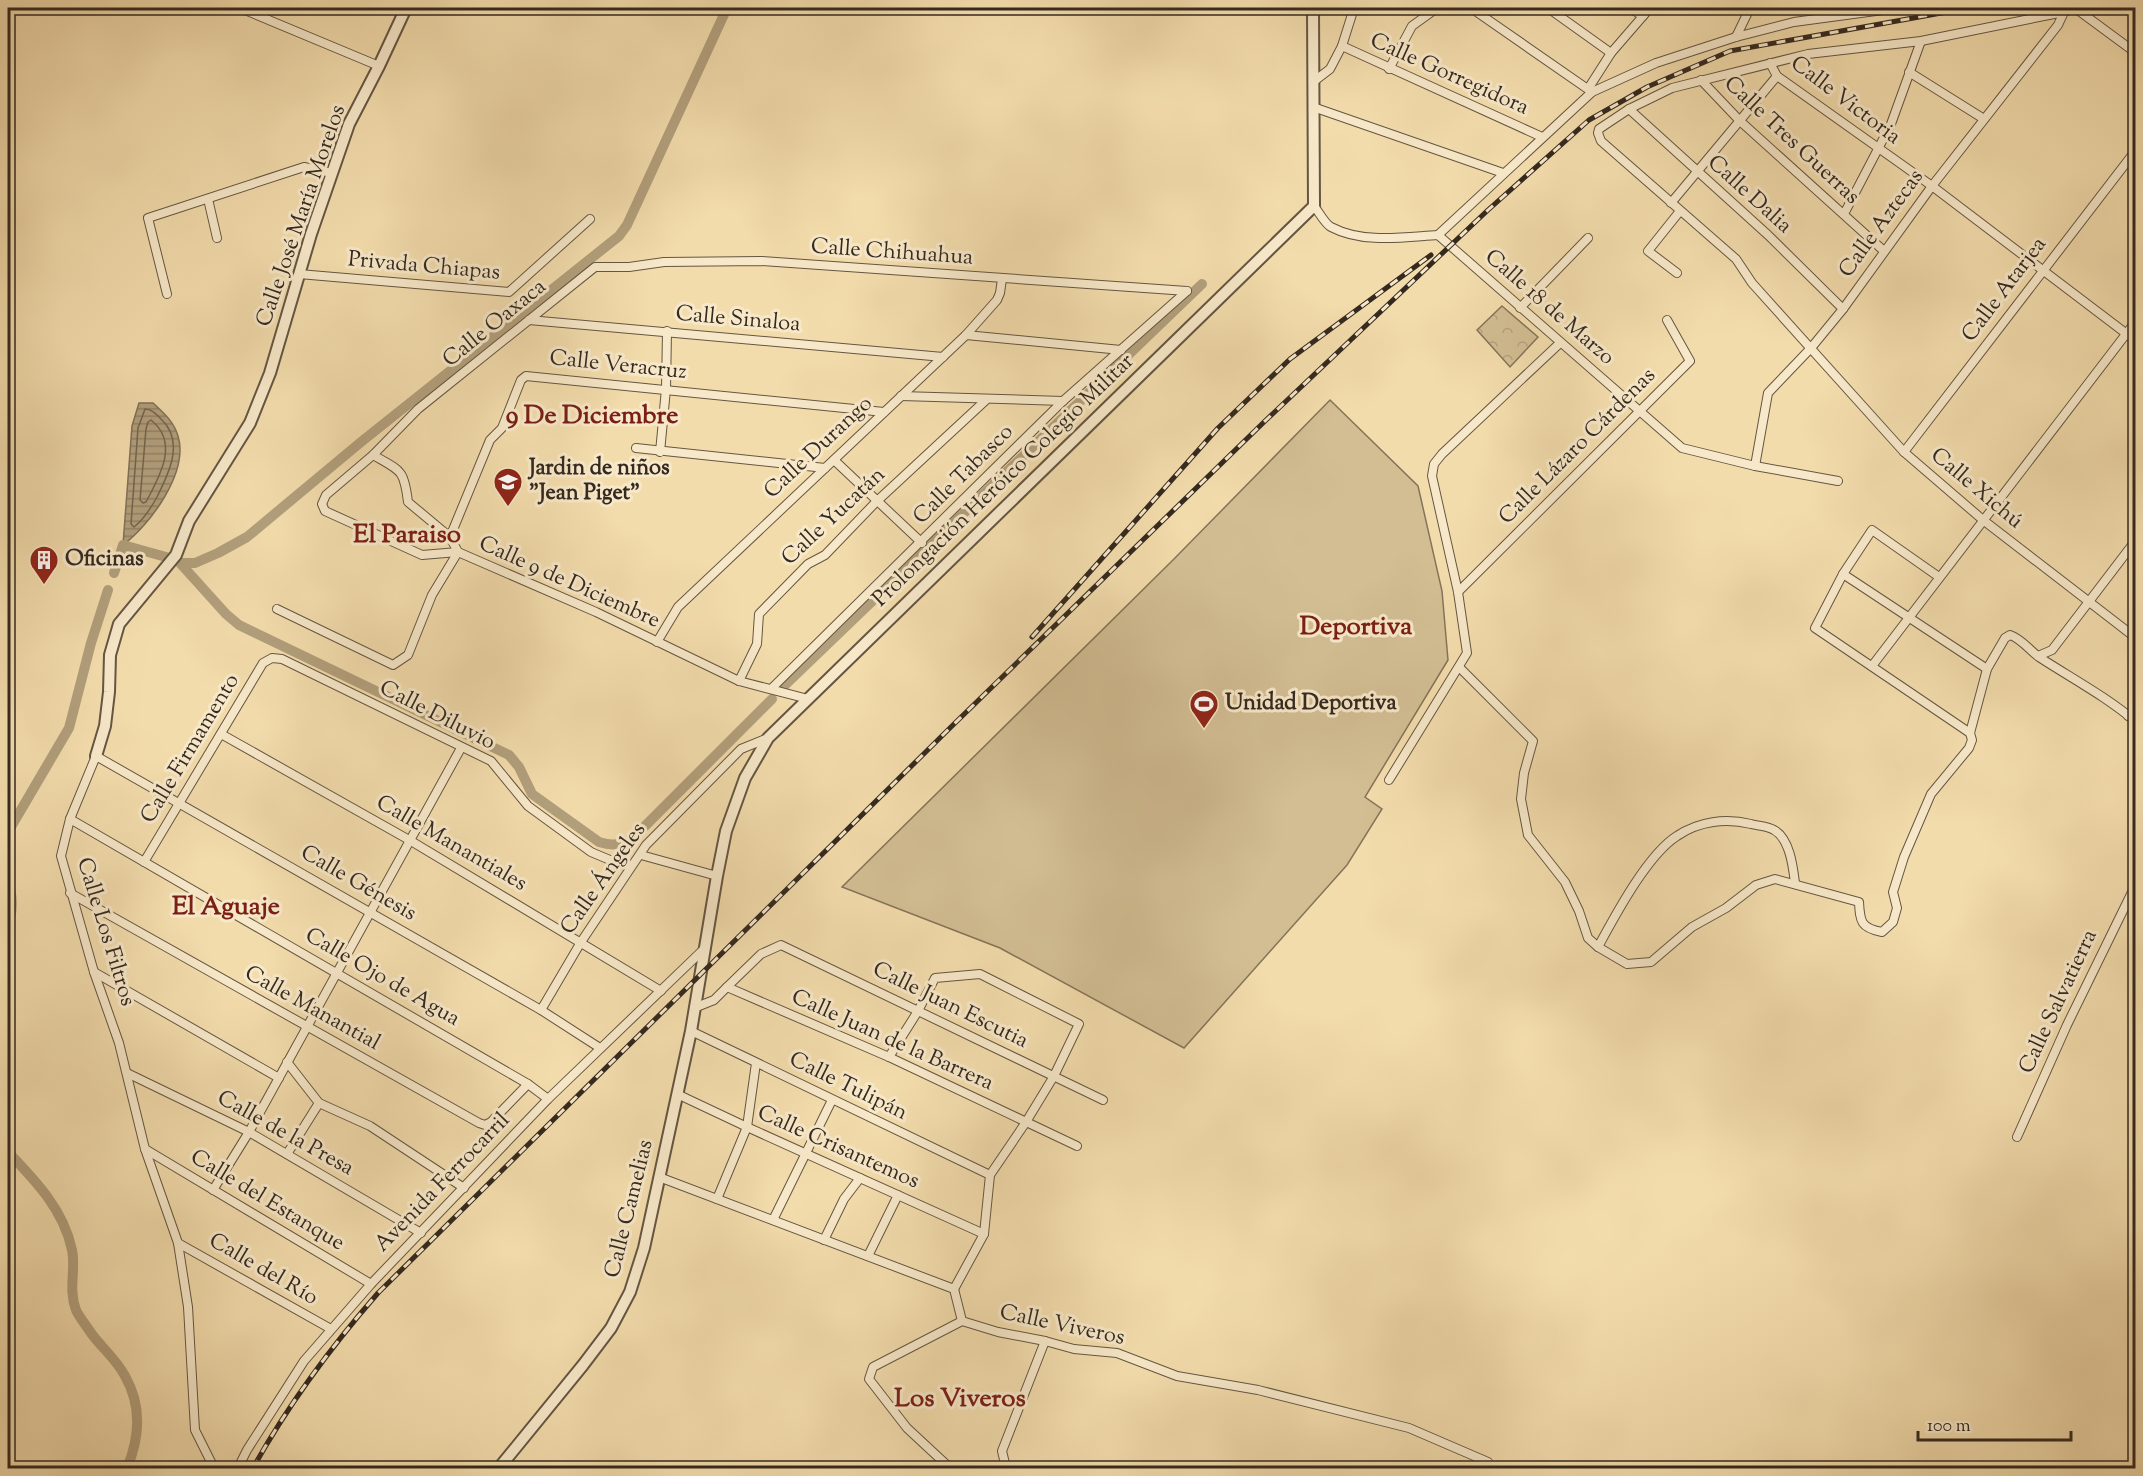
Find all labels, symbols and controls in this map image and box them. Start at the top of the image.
street label: Calle Gorregidora [1364,26,1534,124]
street label: Calle Victoria [1783,49,1907,153]
street label: Calle Tres Guerras [1716,69,1866,213]
street label: Calle José María Morelos [249,101,355,331]
street label: Calle Dalia [1699,148,1799,242]
street label: Calle Aztecas [1832,163,1932,285]
street label: Calle Chihuahua [810,231,974,275]
street label: Calle Atarjea [1955,231,2055,349]
street label: Calle 18 de Marzo [1477,242,1621,374]
street label: Privada Chiapas [346,244,502,290]
street label: Calle Oaxaca [436,272,554,376]
street label: Calle Sinaloa [674,299,802,341]
street label: Calle Veracruz [548,343,688,389]
street label: Prolongación Heróico Colegio Militar [866,347,1142,615]
street label: Calle Lázaro Cárdenas [1492,361,1664,533]
street label: Calle Durango [757,389,881,507]
district label: 9 De Diciembre [506,398,678,435]
street label: Calle Tabasco [906,417,1022,533]
street label: Calle Xichú [1923,441,2030,538]
place label: Jardin de niños "Jean Piget" [527,453,670,510]
street label: Calle Yucatán [775,460,893,574]
school or university icon: Jardin de niños "Jean Piget" [492,466,524,508]
district label: El Paraiso [353,517,461,554]
street label: Calle 9 de Diciembre [473,529,665,637]
building icon: Oficinas [28,544,60,586]
place label: Oficinas [65,544,144,576]
district label: Deportiva [1300,609,1412,646]
street label: Calle Firmamento [134,668,248,830]
street label: Calle Diluvio [373,673,501,759]
sports icon: Unidad Deportiva [1188,688,1220,730]
place label: Unidad Deportiva [1225,688,1398,720]
street label: Calle Manantiales [370,788,532,900]
street label: Calle Ángeles [553,816,655,942]
street label: Calle Génesis [294,838,422,930]
street label: Calle Los Filtros [67,854,143,1010]
district label: El Aguaje [172,889,280,926]
street label: Calle Ojo de Agua [299,921,465,1035]
street label: Calle Salvatierra [2012,925,2106,1079]
street label: Calle Juan Escutia [867,954,1033,1058]
street label: Calle Manantial [238,958,386,1060]
street label: Calle Juan de la Barrera [786,982,998,1100]
street label: Calle Tulipán [783,1044,913,1130]
street label: Calle de la Presa [211,1083,359,1185]
street label: Calle Crisantemos [752,1098,924,1198]
street label: Avenida Ferrocarril [368,1106,518,1260]
street label: Calle Camelias [597,1137,663,1281]
street label: Calle del Estanque [184,1142,350,1260]
street label: Calle del Río [202,1226,324,1314]
street label: Calle Viveros [996,1297,1128,1355]
district label: Los Viveros [894,1381,1026,1418]
scale bar [1918,1404,2071,1442]
text: 100 m [1927,1414,1971,1440]

